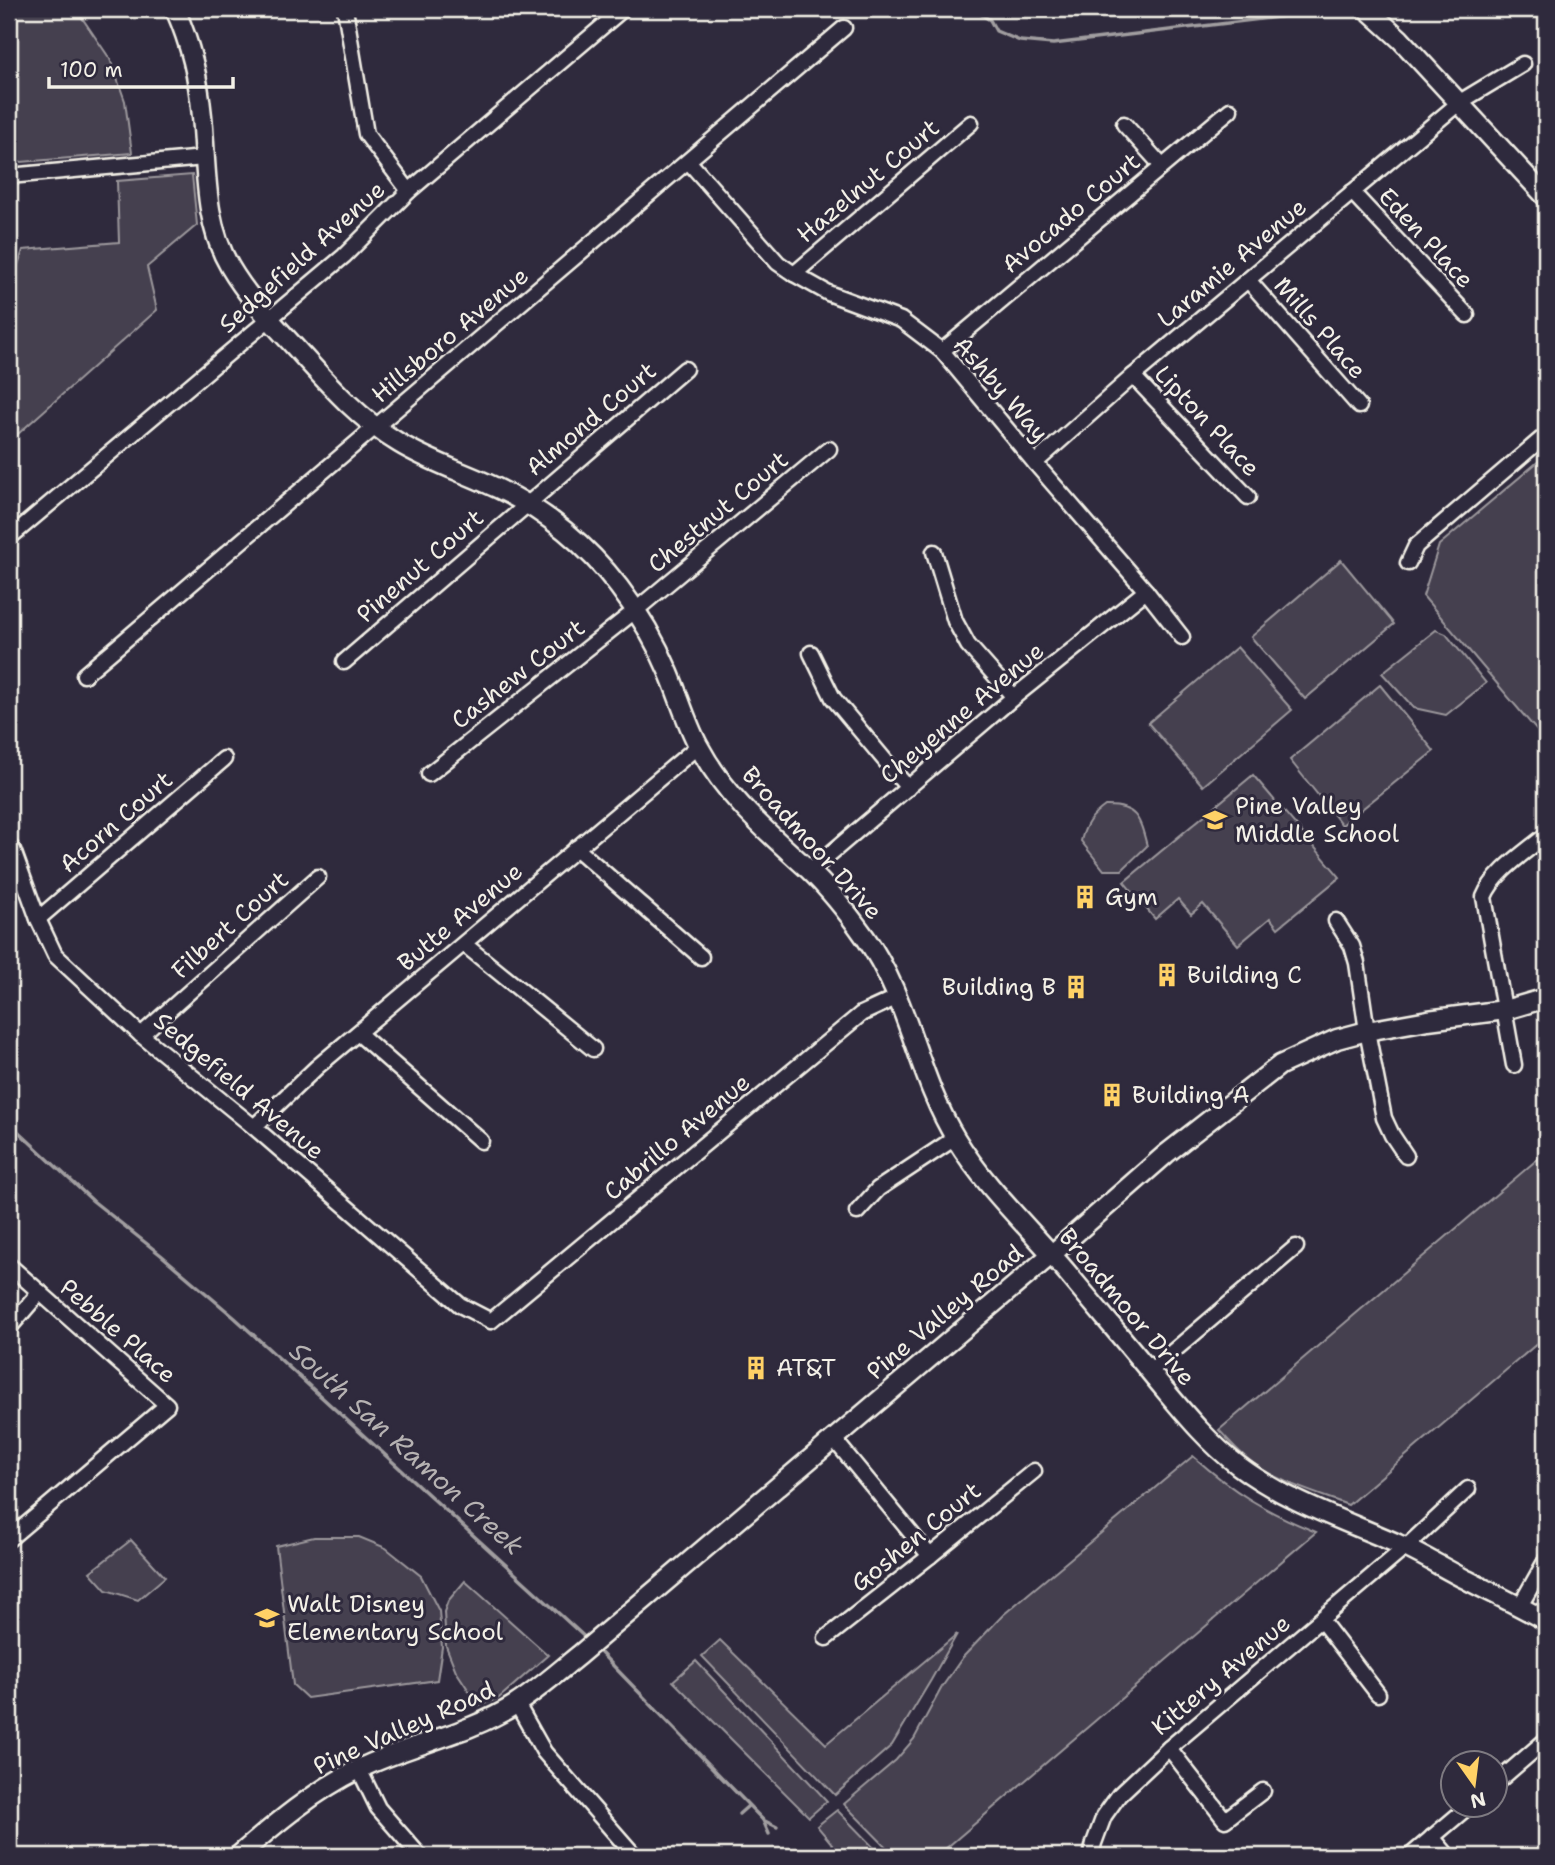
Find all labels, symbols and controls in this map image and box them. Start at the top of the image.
scale bar [49,46,233,90]
text: 100 m [60,56,123,84]
street label: Hazelnut Court [790,112,946,250]
street label: Avocado Court [995,146,1147,280]
street label: Sedgefield Avenue [212,174,392,340]
street label: Eden Place [1371,181,1481,295]
street label: Laramie Avenue [1151,191,1313,335]
street label: Hillsboro Avenue [365,260,535,410]
street label: Mills Place [1267,270,1373,386]
street label: Ashby Way [946,329,1056,449]
street label: Almond Court [519,355,663,483]
street label: Lipton Place [1147,359,1267,483]
street label: Chestnut Court [641,444,795,580]
street label: Pinenut Court [350,502,490,630]
street label: Cashew Court [445,612,591,736]
street label: Cheyenne Avenue [873,635,1051,791]
street label: Broadmoor Drive [734,759,890,927]
street label: Acorn Court [53,764,179,880]
place label: Pine Valley Middle School [1235,790,1400,850]
school or university icon: Pine Valley Middle School [1201,806,1229,834]
street label: Butte Avenue [391,855,529,979]
street label: Filbert Court [165,864,295,986]
place label: Gym [1105,881,1158,913]
building icon: Gym [1071,883,1099,911]
place label: Building C [1187,959,1302,991]
building icon: Building C [1153,961,1181,989]
place label: Building B [942,971,1056,1003]
building icon: Building B [1062,973,1090,1001]
street label: Sedgefield Avenue [147,1005,331,1167]
street label: Cabrillo Avenue [597,1066,757,1208]
place label: Building A [1132,1079,1250,1111]
building icon: Building A [1098,1081,1126,1109]
street label: Broadmoor Drive [1052,1222,1202,1392]
street label: Pine Valley Road [860,1237,1030,1387]
street label: Pebble Place [53,1272,183,1390]
water label: South San Ramon Creek [282,1333,532,1563]
place label: AT&T [776,1352,836,1384]
building icon: AT&T [742,1354,770,1382]
street label: Goshen Court [844,1475,988,1599]
place label: Walt Disney Elementary School [287,1588,504,1648]
school or university icon: Walt Disney Elementary School [253,1604,281,1632]
street label: Kittery Avenue [1145,1607,1297,1743]
street label: Pine Valley Road [308,1674,500,1782]
north arrow [1440,1750,1510,1820]
text: N [1468,1786,1488,1814]

